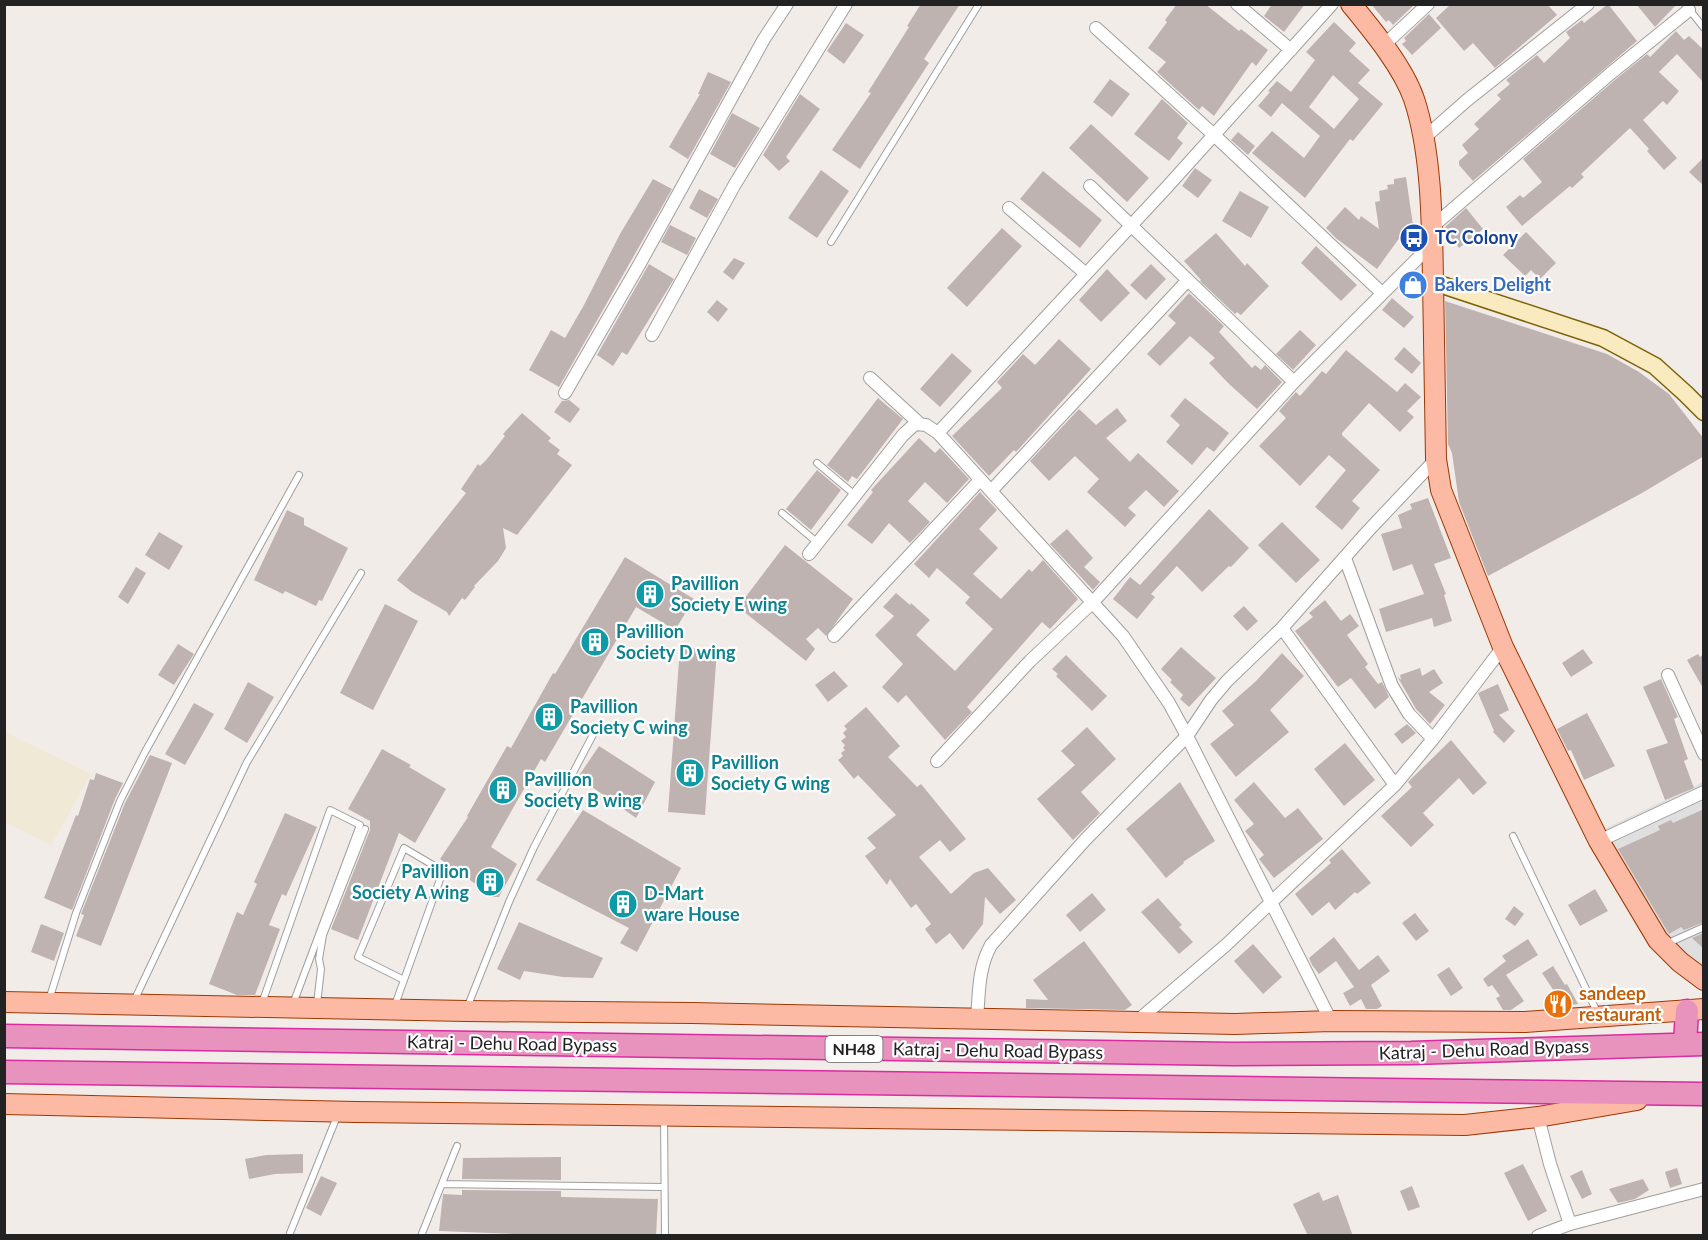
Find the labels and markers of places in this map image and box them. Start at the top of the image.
bus stop icon: TC Colony [1398,222,1430,254]
place label: TC Colony [1435,226,1518,248]
shop icon: Bakers Delight [1397,269,1429,301]
place label: Bakers Delight [1434,273,1551,295]
place label: Pavillion Society E wing [671,572,788,615]
building icon: Pavillion Society E wing [634,578,666,610]
place label: Pavillion Society D wing [616,620,736,663]
building icon: Pavillion Society D wing [579,626,611,658]
place label: Pavillion Society C wing [570,695,688,738]
building icon: Pavillion Society C wing [533,701,565,733]
place label: Pavillion Society G wing [711,751,830,794]
building icon: Pavillion Society G wing [674,757,706,789]
place label: Pavillion Society B wing [524,768,642,811]
building icon: Pavillion Society B wing [487,774,519,806]
place label: Pavillion Society A wing [352,860,469,903]
building icon: Pavillion Society A wing [474,866,506,898]
place label: D-Mart ware House [644,882,740,925]
building icon: D-Mart ware House [607,888,639,920]
place label: sandeep restaurant [1579,982,1662,1025]
restaurant icon: sandeep restaurant [1542,988,1574,1020]

